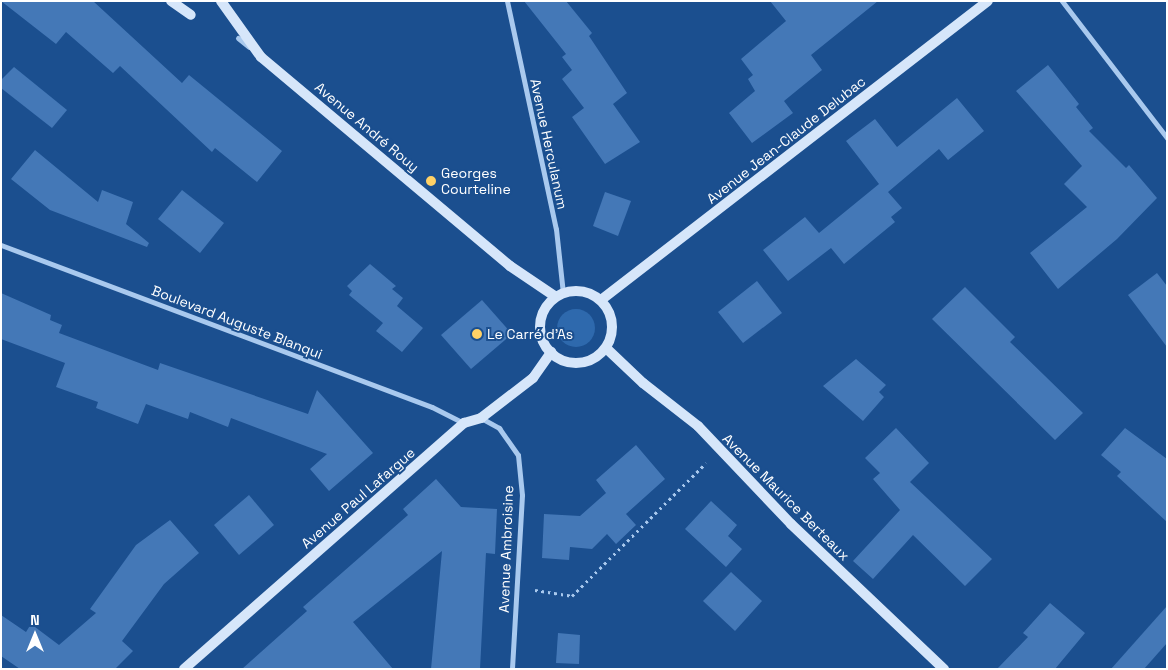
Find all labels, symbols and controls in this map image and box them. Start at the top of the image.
street label: Avenue Jean-Claude Delubac [703,73,869,207]
street label: Avenue Herculanum [527,77,571,211]
street label: Avenue André Rouy [311,78,423,176]
place label: Georges Courteline [441,165,511,198]
marker: Georges Courteline [425,175,437,187]
street label: Boulevard Auguste Blanqui [149,282,325,362]
place label: Le Carré d'As [487,326,573,342]
marker: Le Carré d'As [471,328,483,340]
street label: Avenue Maurice Berteaux [719,430,853,564]
street label: Avenue Paul Lafargue [298,444,418,552]
street label: Avenue Ambroisine [495,485,517,613]
north arrow [10,610,60,660]
text: N [30,611,40,629]

